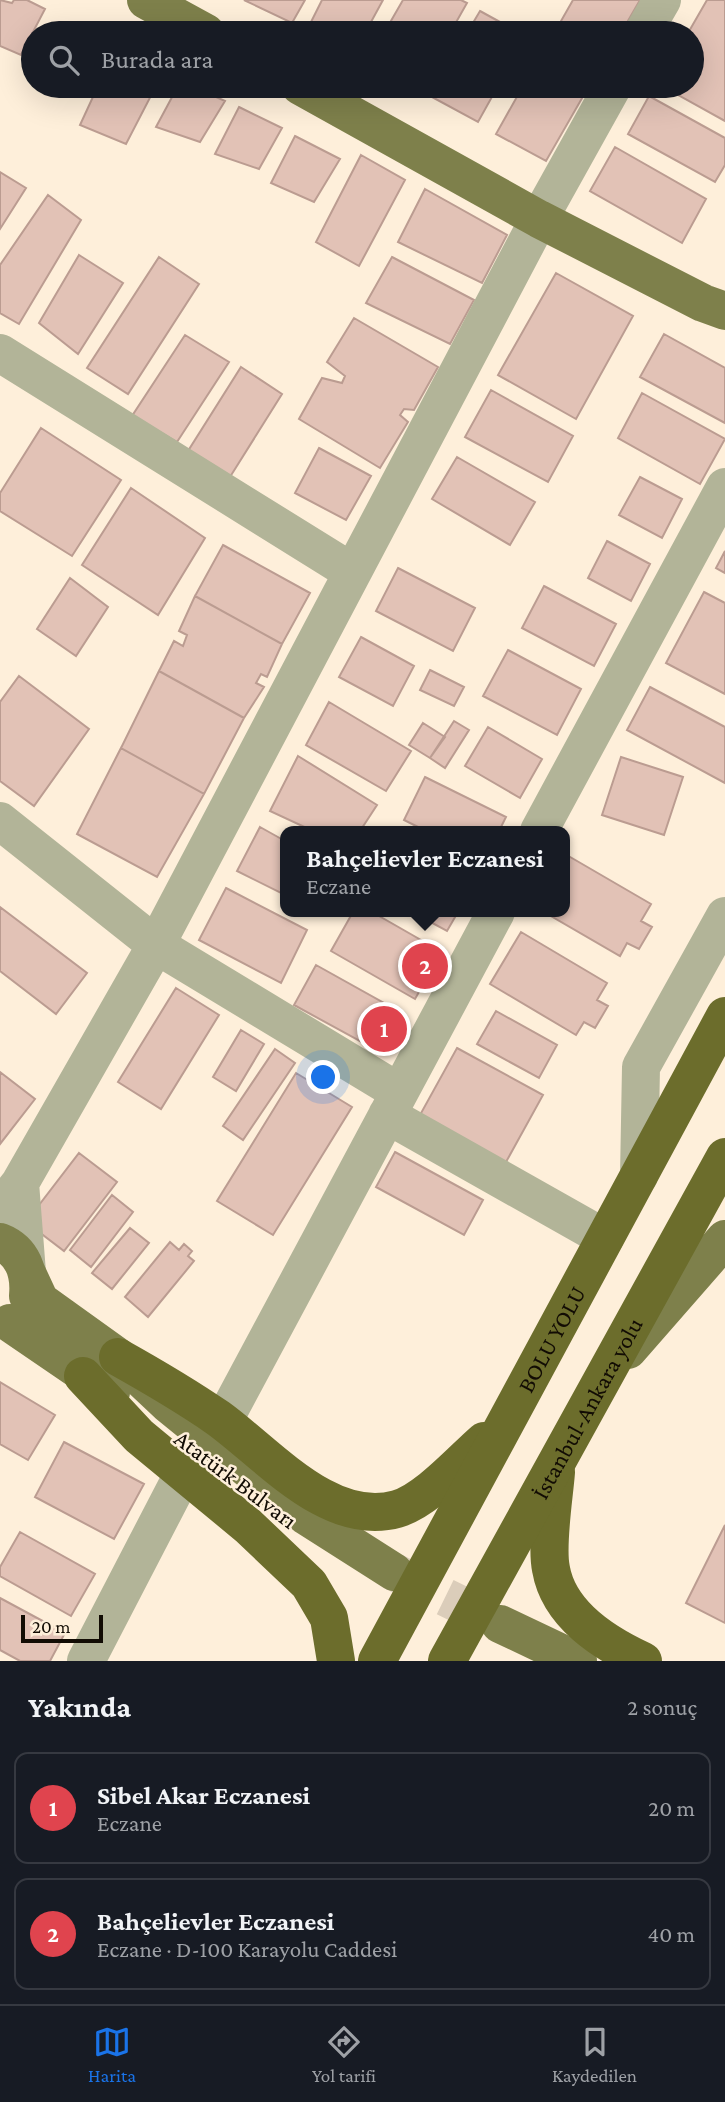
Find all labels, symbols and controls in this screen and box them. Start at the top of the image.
search box [21,21,704,98]
icon: search [45,41,83,79]
text: Burada ara [101,45,213,74]
popup [280,826,570,917]
text: Bahçelievler Eczanesi [306,844,544,873]
text: Eczane [306,873,371,899]
pin: 2 [402,940,448,992]
pin: 1 [361,1003,407,1055]
your location [306,1060,340,1094]
street label: BOLU YOLU [511,1281,590,1397]
street label: İstanbul-Ankara yolu [526,1312,648,1503]
street label: Atatürk Bulvarı [169,1424,303,1534]
scale bar [21,1612,103,1644]
text: 20 m [32,1616,71,1637]
text: Yakında [28,1690,131,1723]
text: 2 sonuç [627,1694,697,1720]
text: Sibel Akar Eczanesi [97,1781,310,1810]
text: 1 [49,1795,57,1821]
text: 20 m [648,1795,695,1821]
text: Eczane [97,1810,162,1836]
text: Bahçelievler Eczanesi [97,1907,334,1936]
text: 2 [47,1921,59,1947]
text: 40 m [647,1921,695,1947]
text: Eczane · D-100 Karayolu Caddesi [97,1936,397,1962]
tab: Harita [88,2023,136,2086]
tab: Yol tarifi [312,2023,376,2086]
tab: Kaydedilen [552,2023,637,2086]

